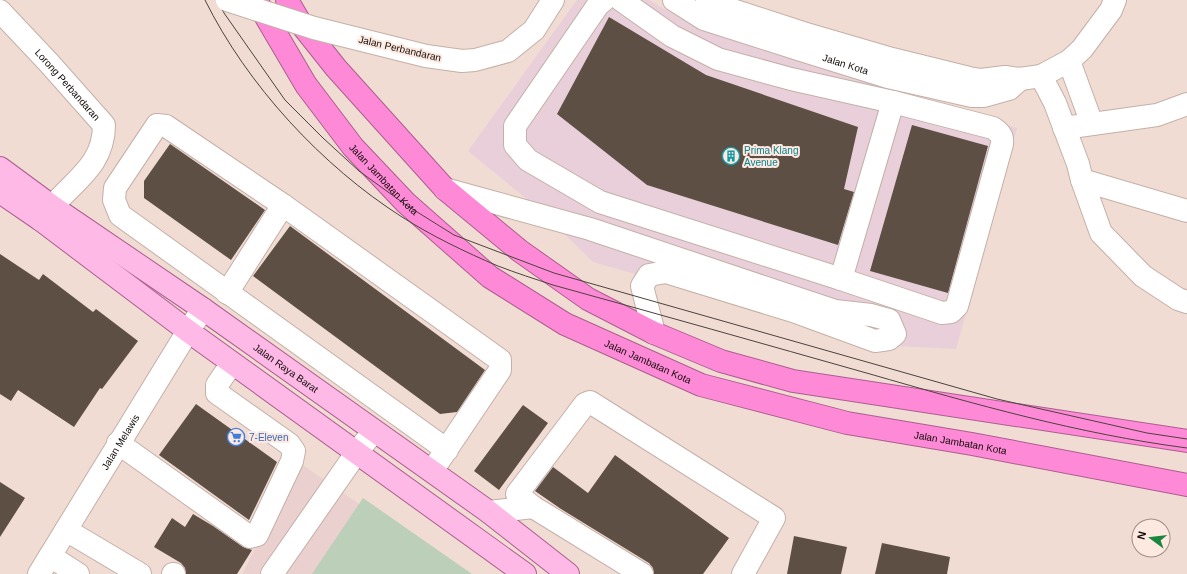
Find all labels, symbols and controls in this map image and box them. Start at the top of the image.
street label: Jalan Perbandaran [357,34,442,63]
street label: Lorong Perbandaran [33,47,102,123]
street label: Jalan Kota [821,52,870,77]
street label: Jalan Jambatan Kota [347,142,420,217]
place label: Prima Klang Avenue [744,145,798,168]
building icon: Prima Klang Avenue [721,146,741,166]
street label: Jalan Jambatan Kota [603,337,693,386]
street label: Jalan Raya Barat [251,342,320,395]
street label: Jalan Melawis [99,412,142,472]
supermarket icon: 7-Eleven [226,427,246,447]
street label: Jalan Jambatan Kota [913,429,1008,457]
place label: 7-Eleven [249,432,288,443]
north arrow [1131,518,1171,558]
text: N [1135,530,1148,541]

